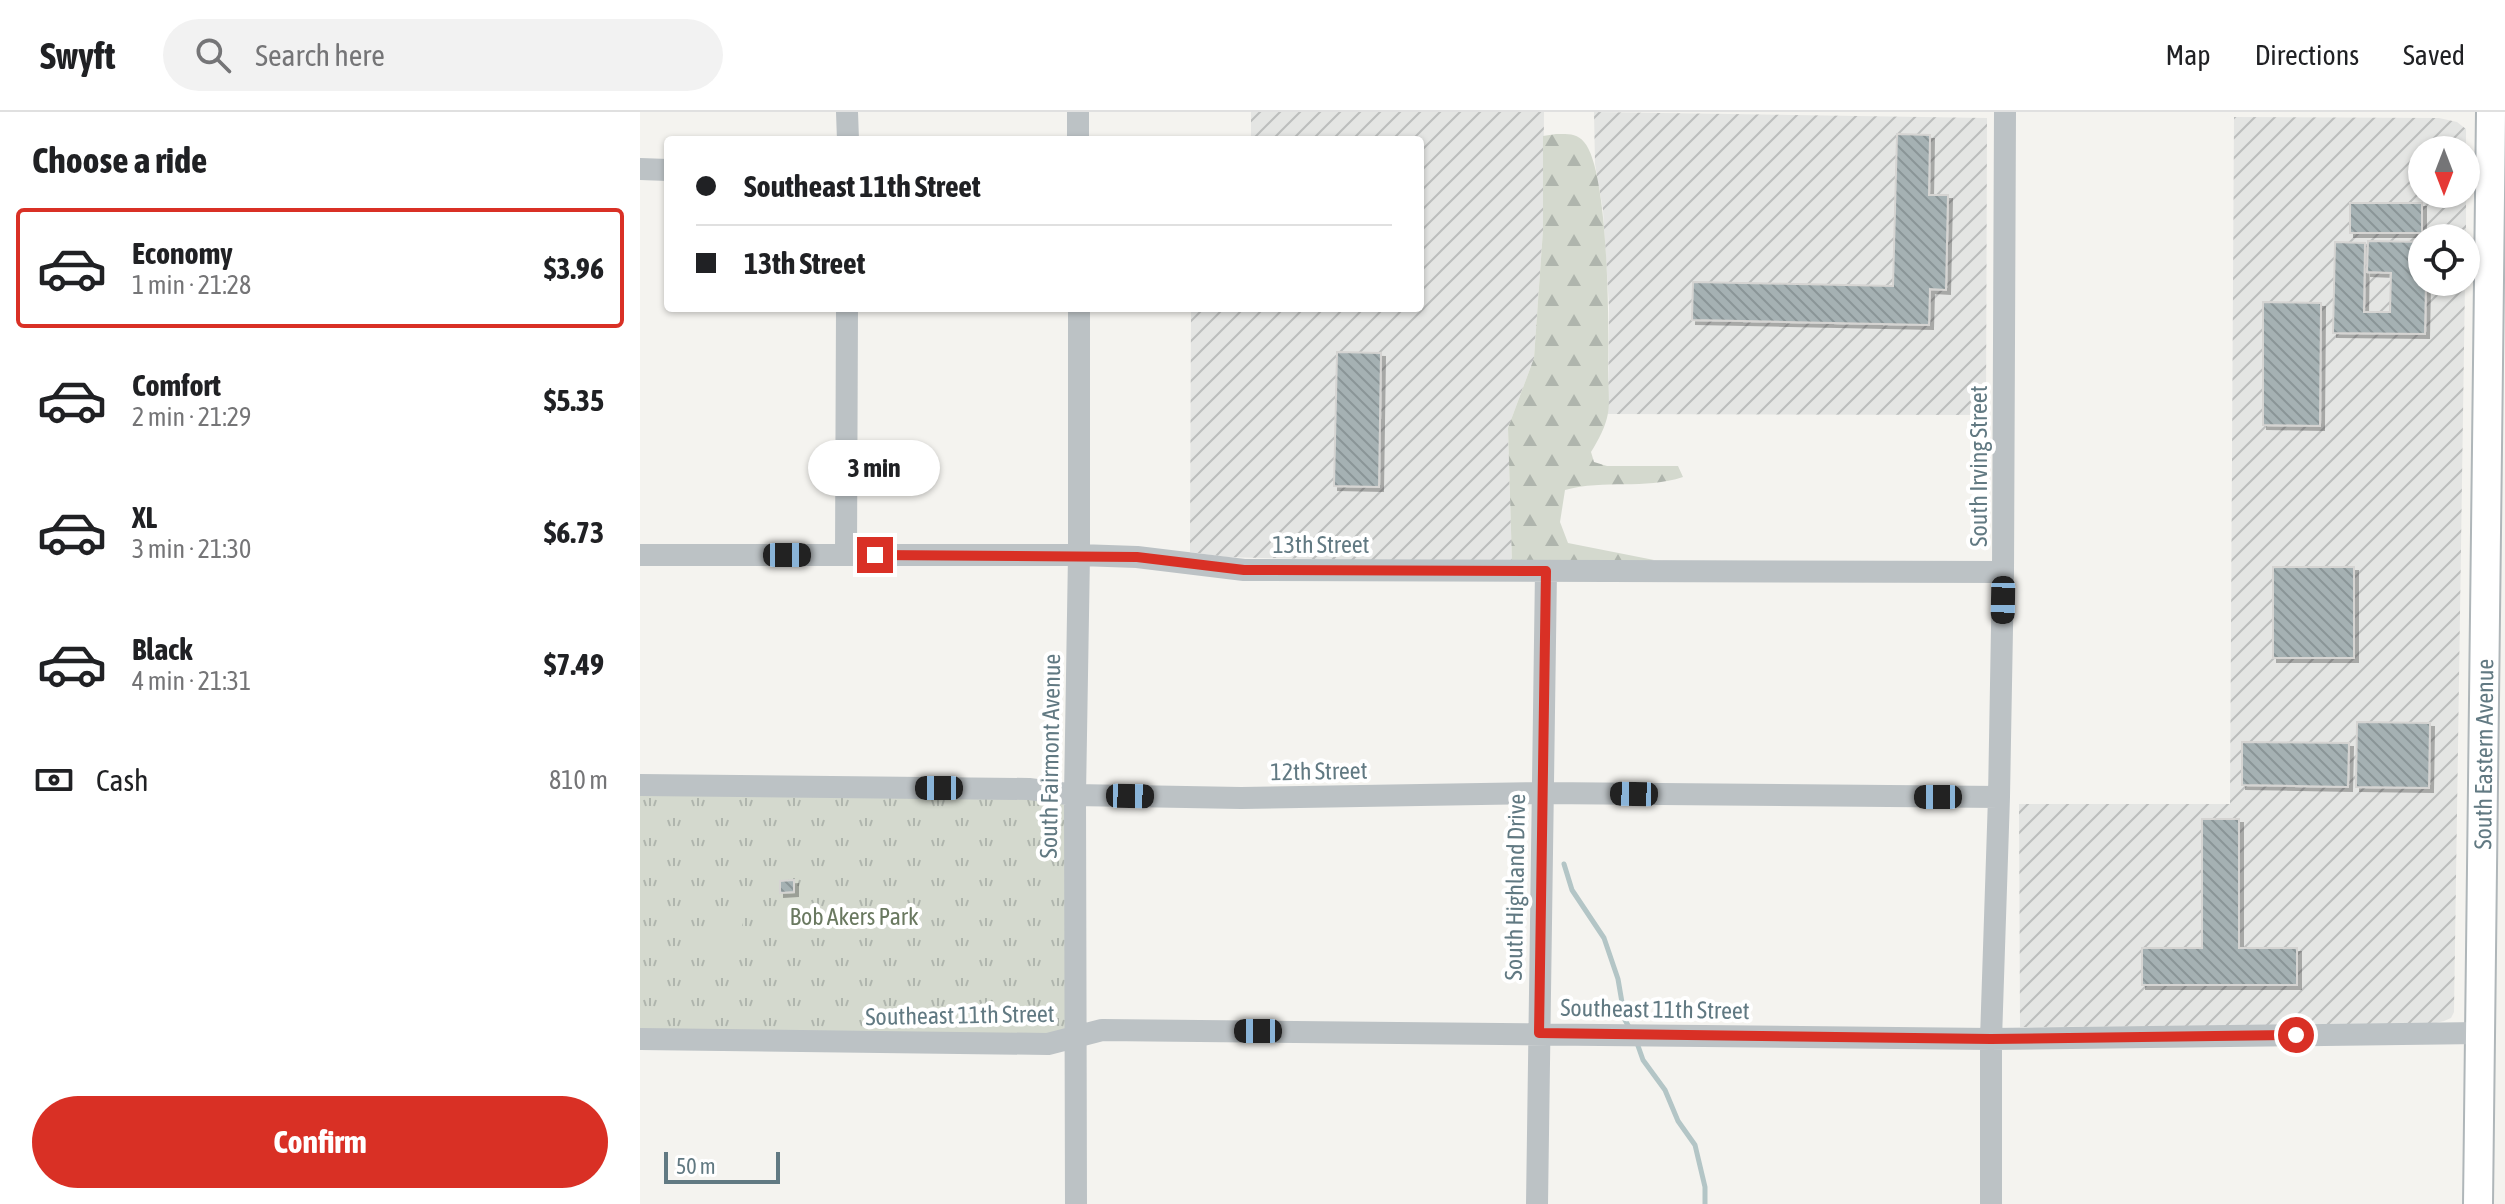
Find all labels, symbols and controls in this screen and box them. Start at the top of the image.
search box [163,19,723,91]
icon: search [191,33,235,77]
text: Swyft [40,34,115,77]
text: Search here [255,38,385,72]
text: Map [2166,39,2211,71]
text: Directions [2255,39,2359,71]
text: Saved [2403,39,2465,71]
north arrow [2408,136,2480,208]
map controls [2408,136,2480,296]
text: Choose a ride [32,139,207,181]
text: Southeast 11th Street [744,169,981,203]
button: locate [2408,224,2480,296]
icon: car [36,232,108,304]
text: Economy [132,236,233,270]
text: 13th Street [744,246,865,280]
text: $3.96 [544,251,604,285]
text: 1 min · 21:28 [132,270,251,300]
icon: car [36,364,108,436]
text: Comfort [132,368,221,402]
text: $5.35 [544,383,604,417]
street label: South Irving Street [1965,385,1992,547]
text: 2 min · 21:29 [132,402,251,432]
callout: 3 min [809,439,941,495]
text: 3 min [847,453,901,483]
icon: car [36,496,108,568]
text: XL [132,500,157,534]
text: $6.73 [544,515,604,549]
street label: 13th Street [1272,531,1370,558]
text: 3 min · 21:30 [132,534,251,564]
route end [857,537,893,573]
car [763,543,811,567]
car [1991,576,2015,624]
icon: car [36,628,108,700]
text: Black [132,632,192,666]
text: $7.49 [544,647,604,681]
street label: South Fairmont Avenue [1035,653,1065,859]
street label: South Eastern Avenue [2469,658,2498,850]
text: 4 min · 21:31 [132,666,251,696]
street label: 12th Street [1270,757,1368,785]
icon: cash [32,758,76,802]
text: Cash [96,763,149,797]
text: 810 m [549,765,608,795]
car [915,776,963,800]
car [1610,782,1658,806]
car [1106,784,1154,808]
car [1914,785,1962,809]
street label: South Highland Drive [1500,793,1530,981]
park label: Bob Akers Park [790,903,919,930]
street label: Southeast 11th Street [1560,994,1750,1024]
street label: Southeast 11th Street [865,1000,1055,1030]
route start [2278,1017,2314,1053]
car [1234,1019,1282,1043]
button: Confirm [32,1096,608,1188]
scale bar [664,1148,780,1184]
text: 50 m [676,1153,716,1179]

